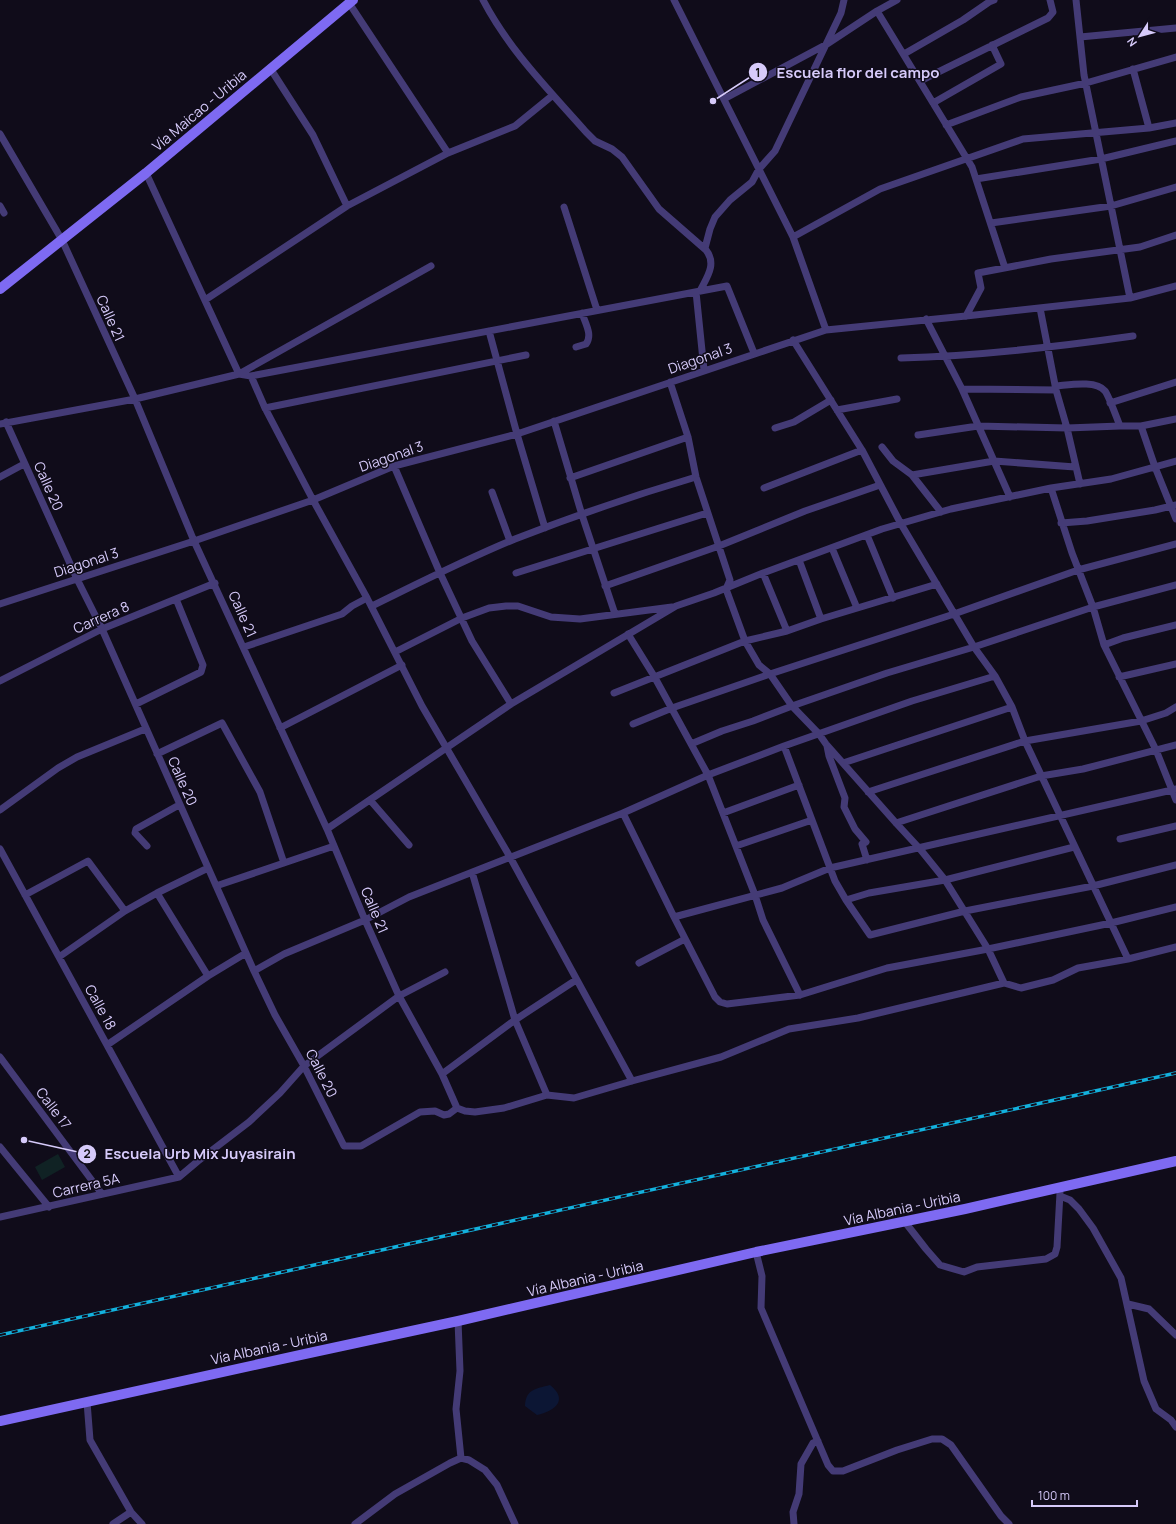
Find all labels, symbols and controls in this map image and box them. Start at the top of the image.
north arrow [1120,16,1160,56]
text: N [1123,34,1140,50]
callout: Escuela flor del campo [748,59,947,86]
text: Escuela flor del campo [776,62,940,83]
text: 1 [755,64,761,81]
street label: Vía Maicao - Uribia [148,65,250,155]
street label: Calle 21 [92,292,130,344]
street label: Diagonal 3 [665,338,735,378]
street label: Diagonal 3 [356,436,426,476]
street label: Calle 20 [30,458,68,514]
street label: Diagonal 3 [51,543,121,581]
street label: Calle 21 [224,588,262,640]
street label: Carrera 8 [70,596,132,638]
street label: Calle 20 [164,753,202,809]
street label: Calle 21 [357,884,393,936]
street label: Calle 18 [81,981,121,1033]
street label: Calle 20 [302,1046,342,1100]
street label: Calle 17 [32,1083,76,1133]
callout: Escuela Urb Mix Juyasirain [77,1140,304,1167]
text: Escuela Urb Mix Juyasirain [104,1143,296,1164]
text: 2 [83,1145,91,1162]
street label: Carrera 5A [51,1168,122,1202]
street label: Vía Albania - Uribia [842,1186,962,1230]
street label: Vía Albania - Uribia [525,1255,645,1301]
street label: Vía Albania - Uribia [209,1325,329,1369]
scale bar [1032,1482,1137,1508]
text: 100 m [1038,1487,1070,1504]

